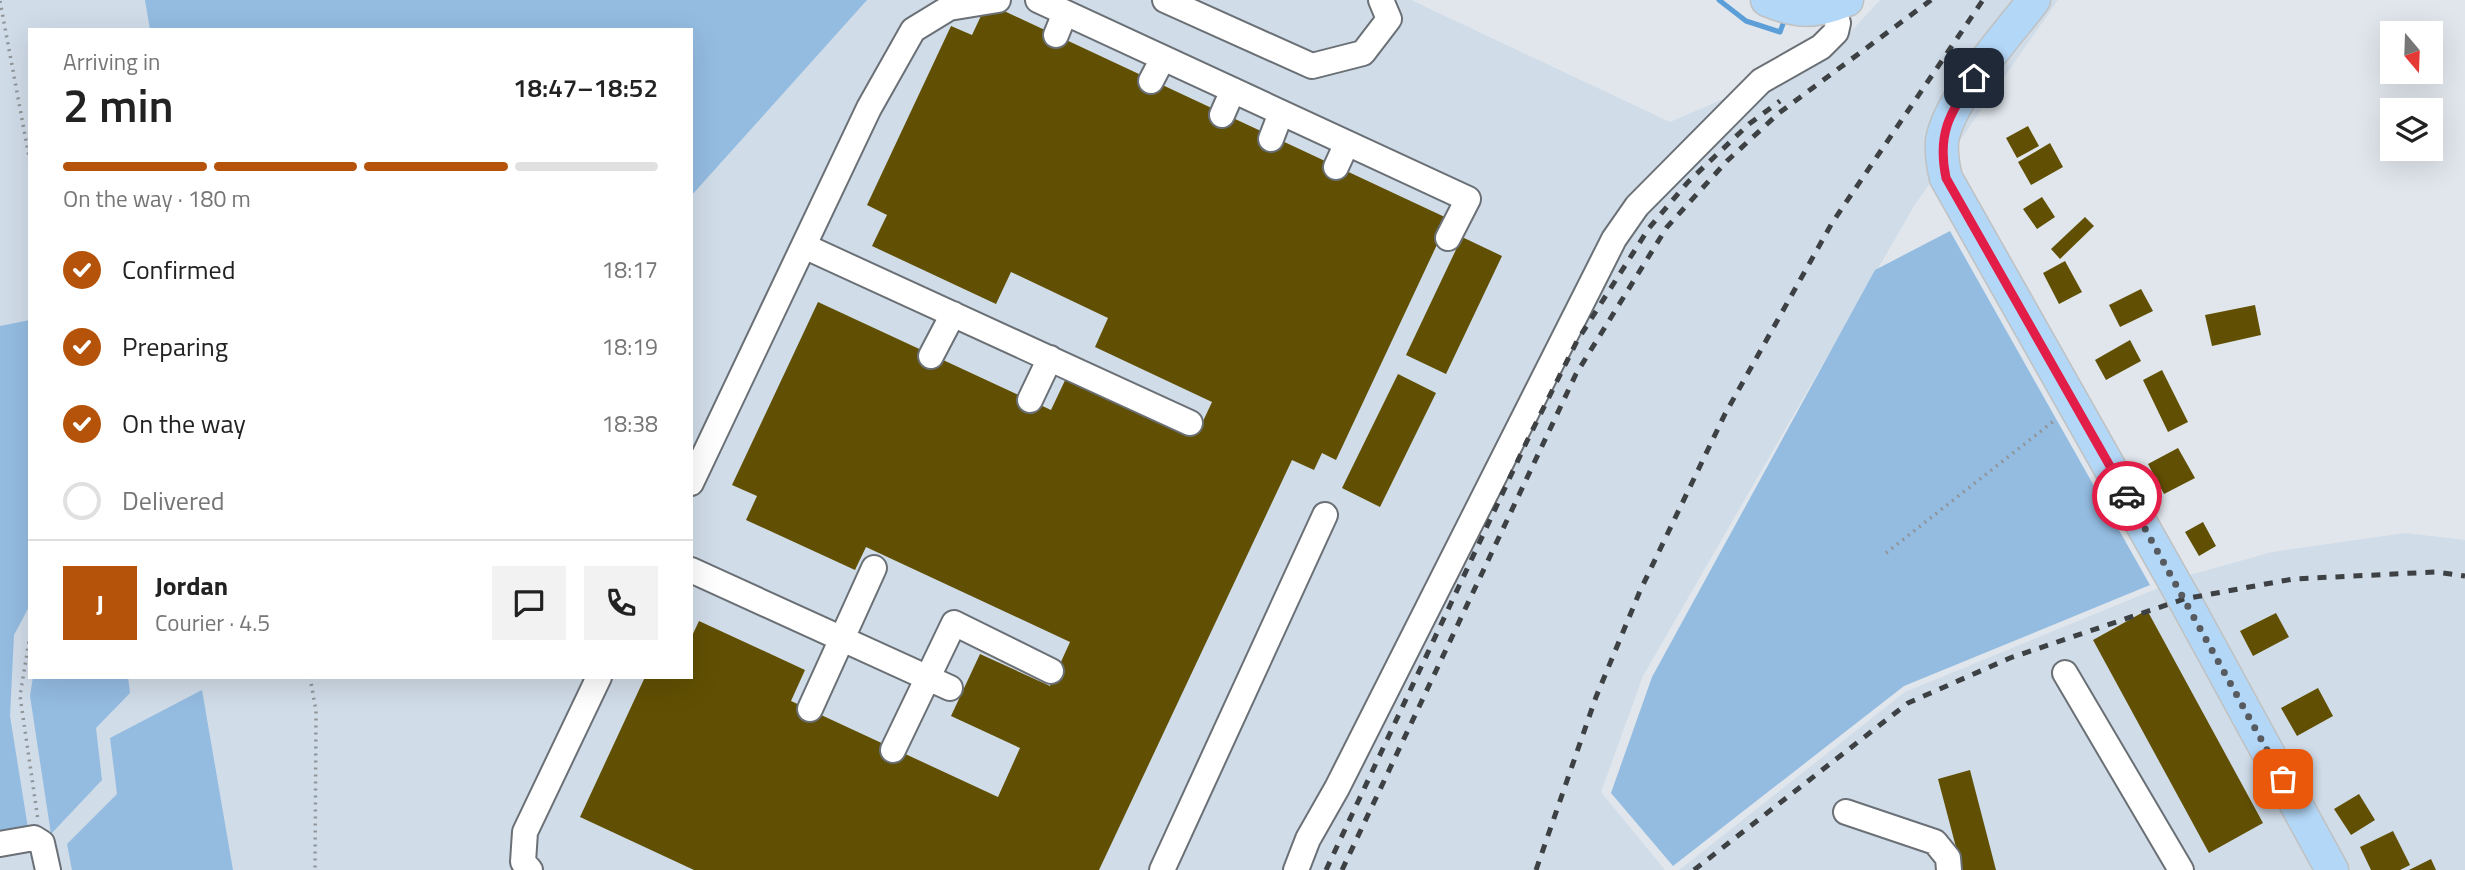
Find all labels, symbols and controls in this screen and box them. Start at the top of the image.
north arrow [2380,21,2443,84]
map controls [2380,21,2443,161]
text: Arriving in [63,44,160,79]
pin [1944,48,2004,108]
icon: home [1955,59,1993,97]
text: 18:47–18:52 [513,68,658,107]
text: 2 min [63,70,174,140]
button: layers [2380,98,2443,161]
text: On the way · 180 m [63,181,251,216]
text: Confirmed [122,250,236,289]
icon: check [63,251,101,289]
text: 18:17 [601,252,658,287]
text: Preparing [122,327,228,366]
icon: check [63,328,101,366]
text: 18:19 [601,329,658,364]
text: On the way [122,404,246,443]
icon: check [63,405,101,443]
text: 18:38 [601,406,658,441]
courier [2092,461,2162,531]
icon: car [2108,477,2146,515]
text: Delivered [122,481,225,520]
text: Jordan [155,566,228,605]
button: chat [492,566,566,640]
button: phone [584,566,658,640]
text: J [96,584,104,623]
text: Courier · 4.5 [155,605,270,640]
pin [2253,749,2313,809]
icon: bag [2264,760,2302,798]

